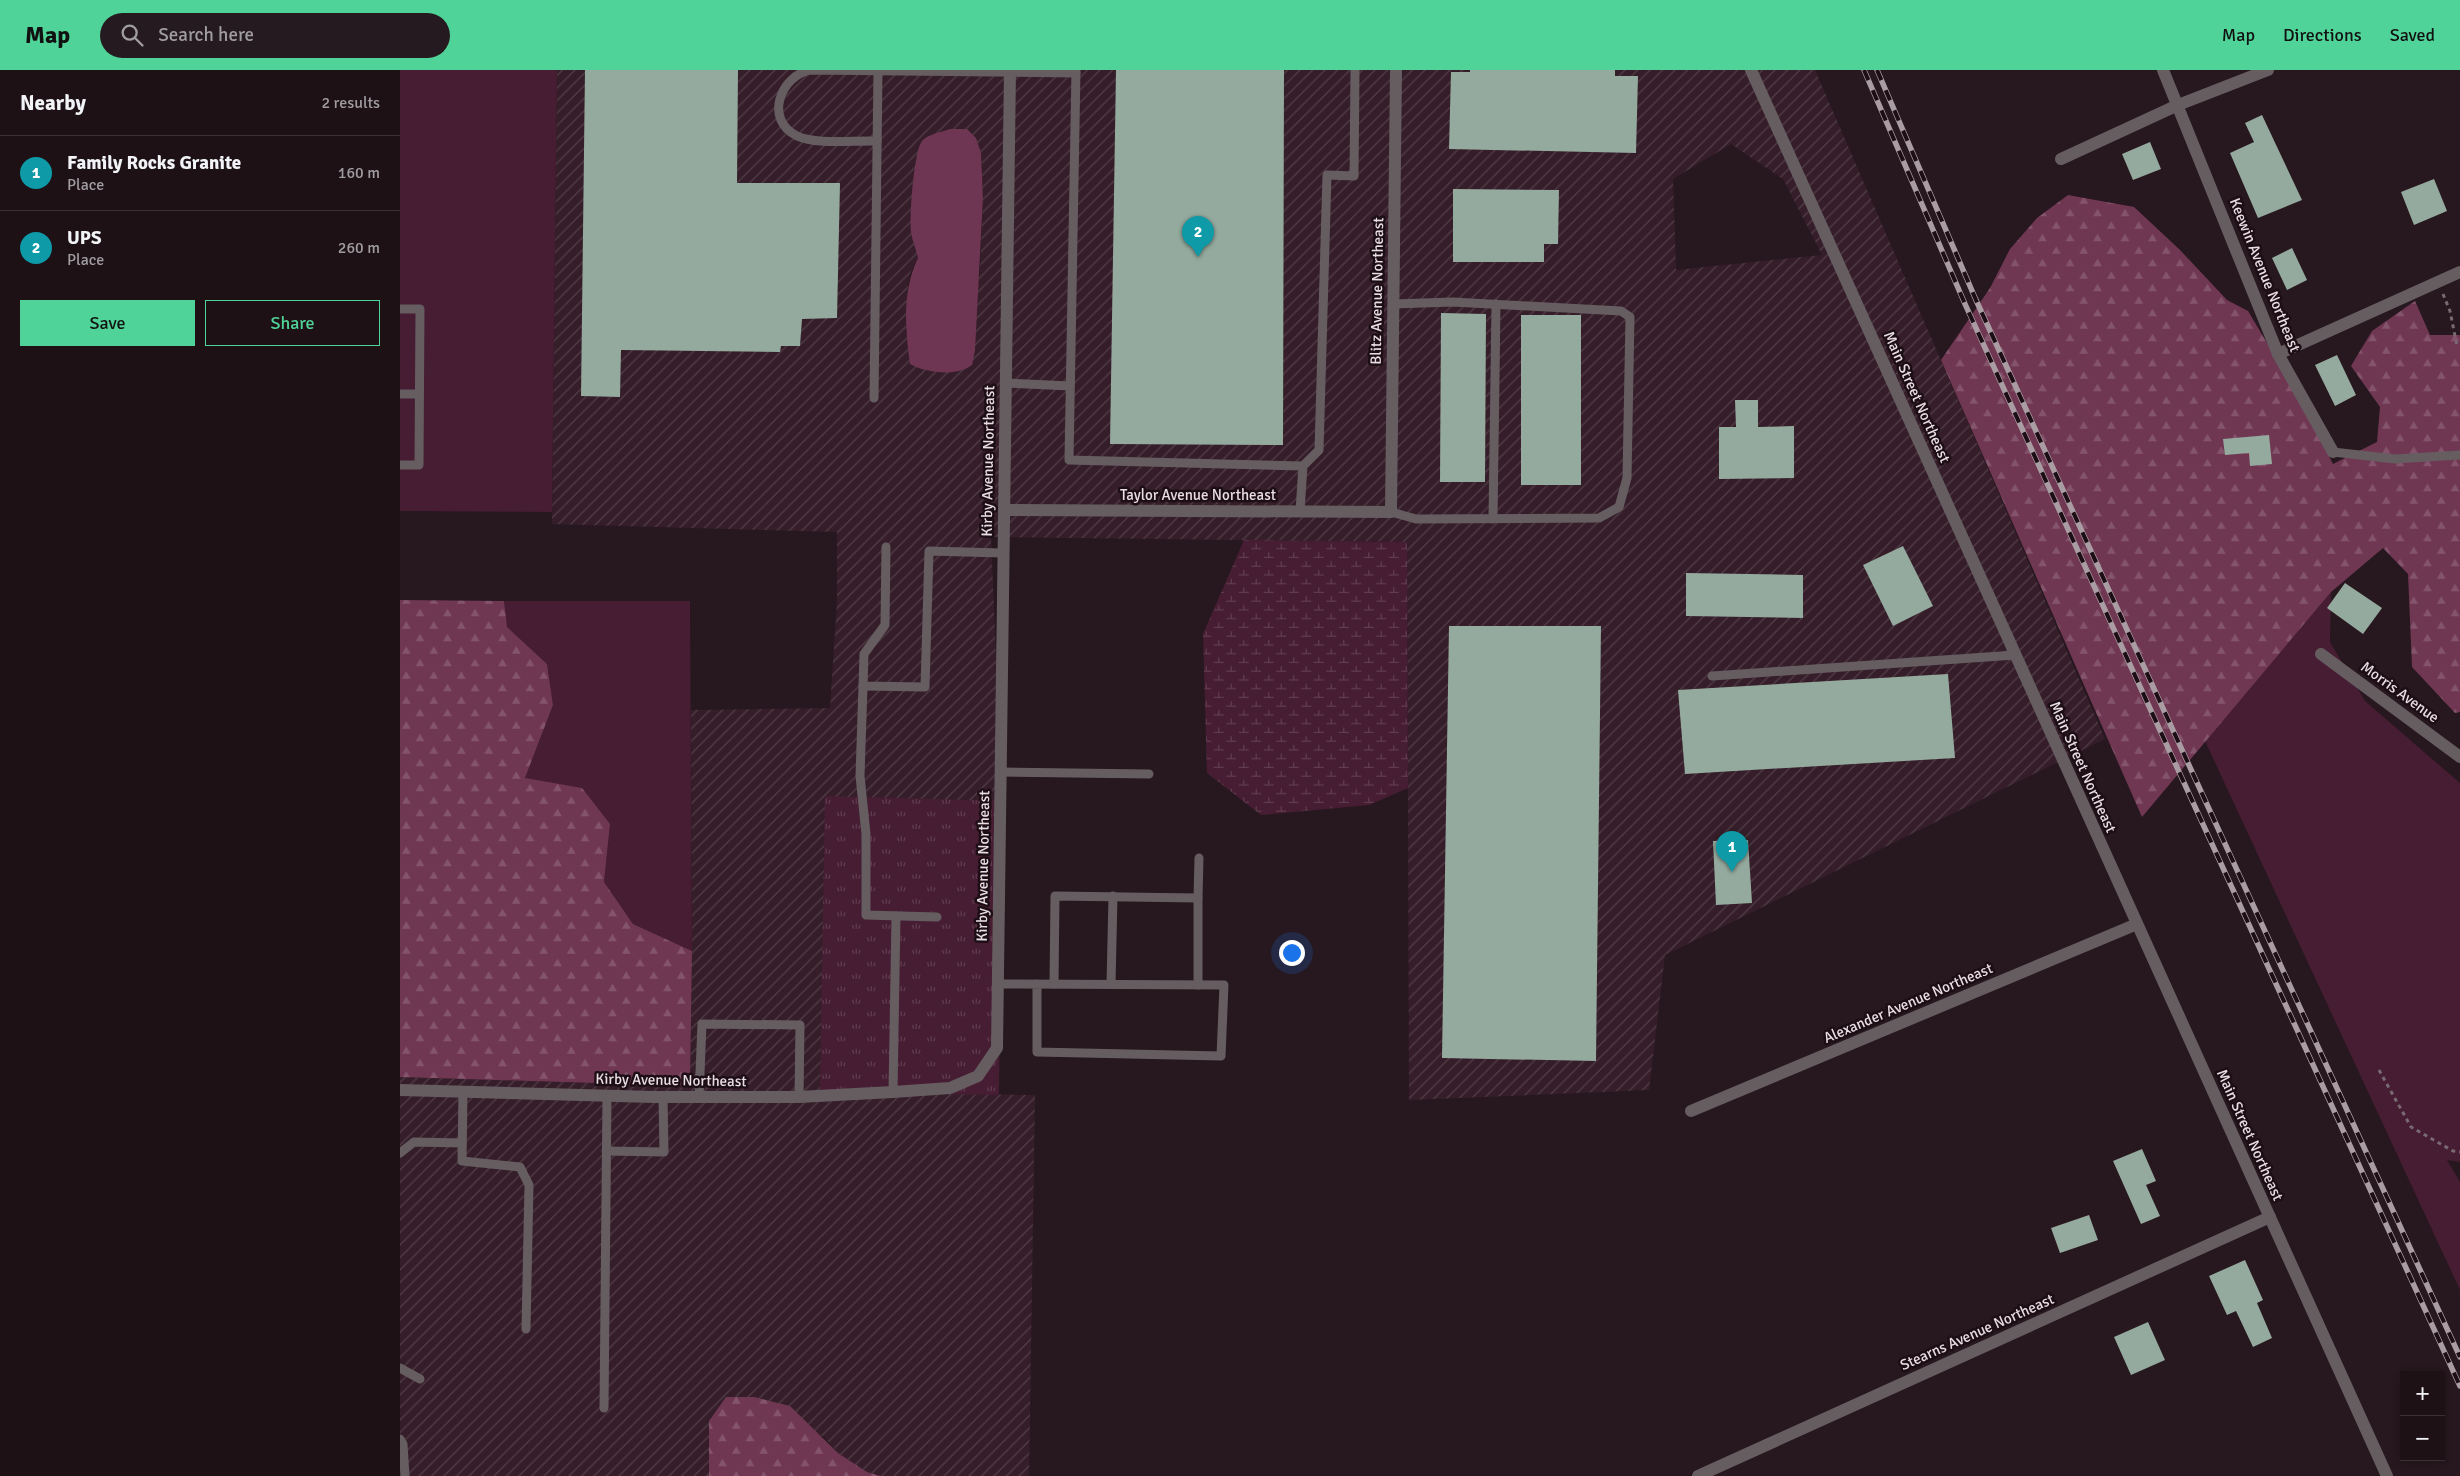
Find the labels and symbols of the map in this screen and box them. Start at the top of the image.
street label: Keewin Avenue Northeast [2226,195,2304,355]
pin: 2 [1182,216,1214,257]
street label: Blitz Avenue Northeast [1367,217,1387,365]
street label: Main Street Northeast [1880,329,1954,465]
street label: Kirby Avenue Northeast [978,385,998,537]
street label: Taylor Avenue Northeast [1120,486,1276,504]
street label: Morris Avenue [2357,658,2443,726]
street label: Main Street Northeast [2046,699,2120,835]
street label: Kirby Avenue Northeast [973,790,993,942]
pin: 1 [1716,831,1748,872]
your location [1279,940,1305,966]
street label: Alexander Avenue Northeast [1821,959,1995,1047]
street label: Main Street Northeast [2213,1067,2287,1203]
street label: Kirby Avenue Northeast [595,1070,747,1090]
street label: Stearns Avenue Northeast [1897,1290,2057,1374]

